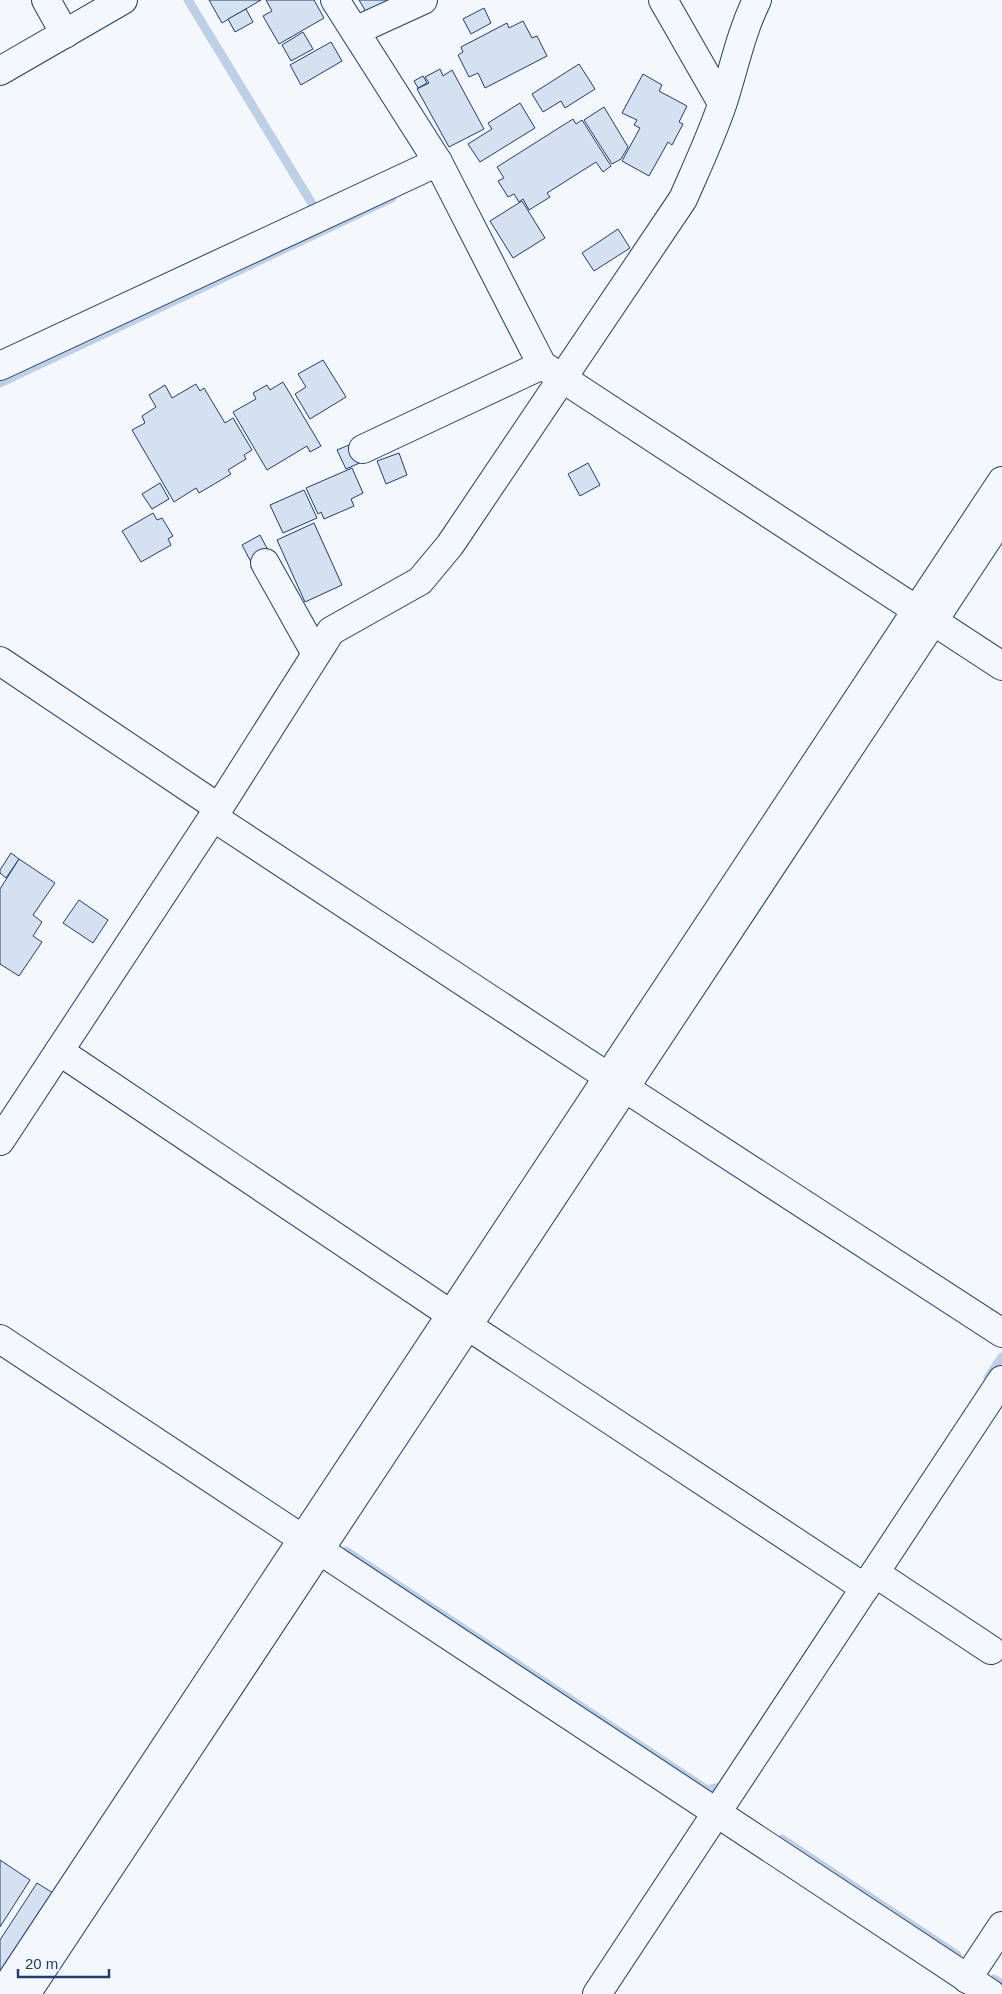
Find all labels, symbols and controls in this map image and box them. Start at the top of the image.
scale bar [18,1946,109,1978]
text: 20 m [25,1955,58,1972]

